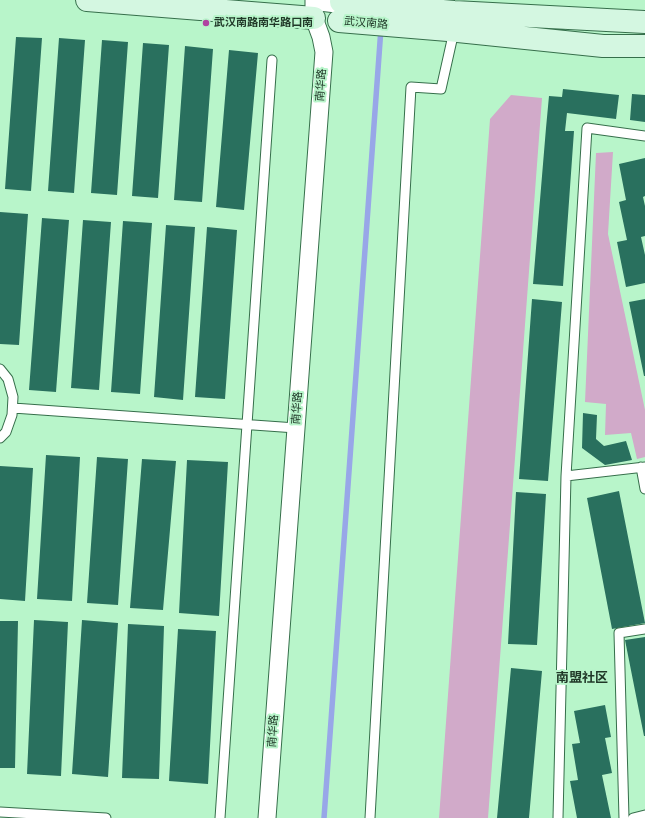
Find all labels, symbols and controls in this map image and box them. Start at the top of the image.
street label: 武汉南路 [344,15,388,31]
place label: 武汉南路南华路口南 [214,16,313,30]
marker: 武汉南路南华路口南 [201,18,211,28]
street label: 南华路 [313,68,329,102]
street label: 南华路 [289,391,305,425]
district label: 南盟社区 [556,670,608,686]
street label: 南华路 [265,714,281,748]

